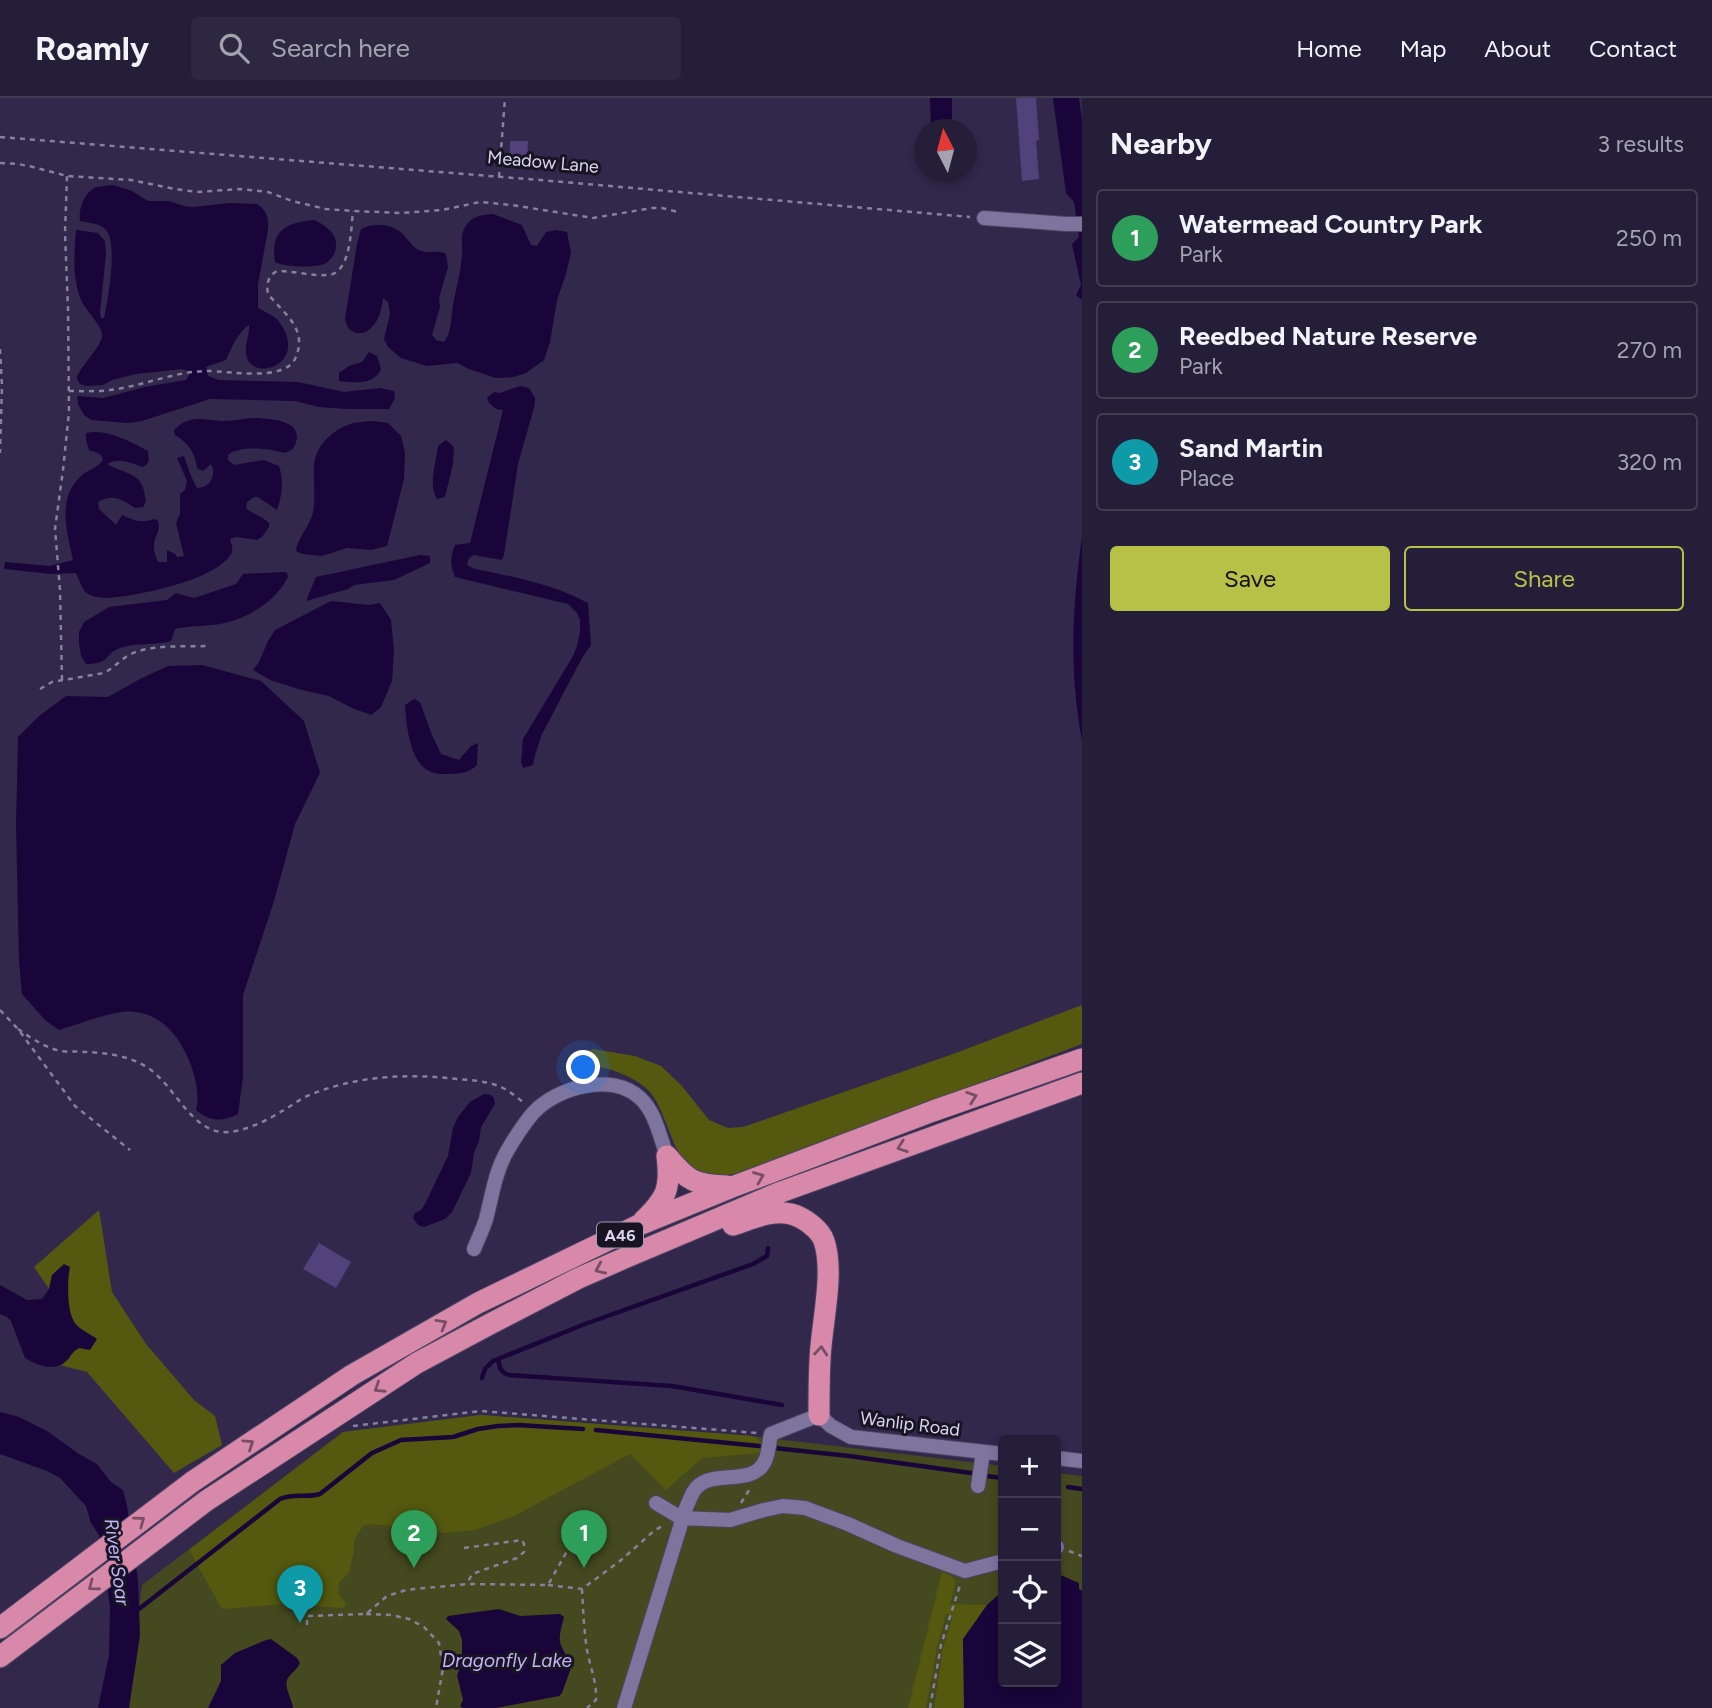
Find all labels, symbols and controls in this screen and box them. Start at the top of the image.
search box [191,17,681,80]
text: Roamly [35,29,149,68]
icon: search [215,29,253,67]
text: Search here [271,32,410,64]
text: Home [1296,34,1362,63]
text: Map [1400,34,1446,63]
text: About [1484,34,1551,63]
text: Contact [1589,34,1677,63]
north arrow [914,119,977,182]
text: Nearby [1110,125,1212,162]
text: 3 results [1597,130,1684,158]
street label: Meadow Lane [486,146,600,178]
text: Watermead Country Park [1179,208,1483,240]
text: 1 [1130,224,1140,252]
text: 250 m [1616,224,1682,252]
text: Park [1179,240,1223,268]
text: Reedbed Nature Reserve [1179,320,1477,352]
text: 2 [1128,336,1142,364]
text: 270 m [1617,336,1682,364]
text: Park [1179,352,1223,380]
text: Sand Martin [1179,432,1323,464]
text: 3 [1129,448,1141,476]
text: 320 m [1617,448,1682,476]
text: Place [1179,464,1234,492]
button: Save [1110,546,1390,611]
button: Share [1404,546,1684,611]
your location [566,1050,600,1084]
one-way arrow [965,1091,977,1105]
one-way arrow [897,1139,909,1153]
one-way arrow [752,1171,764,1185]
road number: A46 [597,1222,643,1247]
one-way arrow [595,1260,608,1274]
one-way arrow [434,1319,447,1332]
one-way arrow [813,1345,828,1356]
one-way arrow [374,1380,387,1393]
street label: Wanlip Road [859,1407,961,1441]
map controls [998,1435,1061,1687]
button: + [998,1435,1061,1498]
one-way arrow [241,1440,254,1452]
button: − [998,1498,1061,1561]
pin: 2 [391,1510,437,1568]
pin: 1 [561,1510,607,1568]
water label: River Soar [99,1517,135,1608]
one-way arrow [133,1517,145,1530]
button: locate [998,1561,1061,1624]
pin: 3 [277,1565,323,1623]
one-way arrow [88,1578,101,1591]
button: layers [998,1624,1061,1687]
water label: Dragonfly Lake [442,1649,572,1672]

